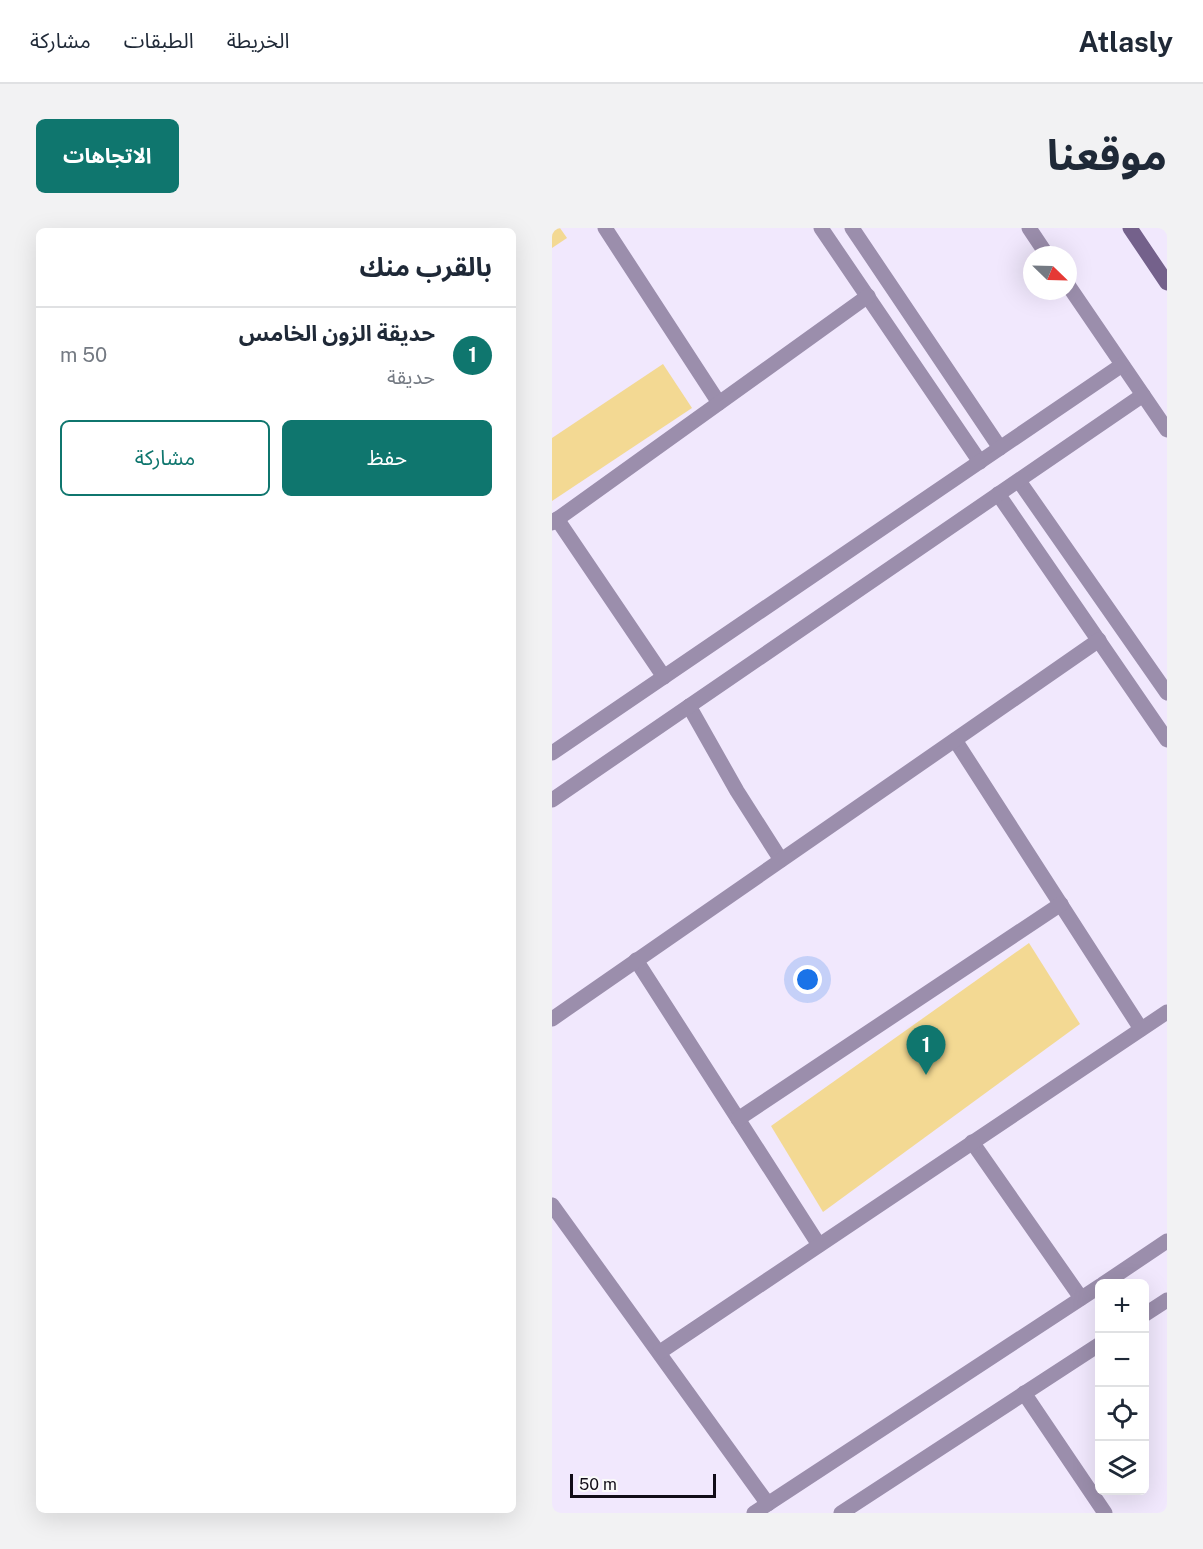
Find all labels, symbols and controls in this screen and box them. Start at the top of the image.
text: Atlasly [1079,25,1173,58]
text: مشاركة [30,28,91,53]
text: الطبقات [124,28,194,53]
text: الخريطة [227,28,290,53]
button: الاتجاهات [36,119,179,193]
text: موقعنا [1047,130,1167,179]
north arrow [1023,246,1077,300]
text: بالقرب منك [359,251,492,282]
text: حديقة الزون الخامس [239,320,435,346]
text: 50 m [60,343,107,367]
text: 1 [468,343,477,367]
text: حديقة [387,365,435,389]
button: مشاركة [60,420,270,496]
button: حفظ [282,420,492,496]
your location [793,965,822,994]
pin: 1 [906,1026,946,1075]
map controls [1095,1279,1149,1495]
button: + [1095,1279,1149,1333]
button: − [1095,1333,1149,1387]
button: locate [1095,1387,1149,1441]
button: layers [1095,1441,1149,1495]
scale bar [570,1471,716,1498]
text: 50 m [579,1475,617,1494]

